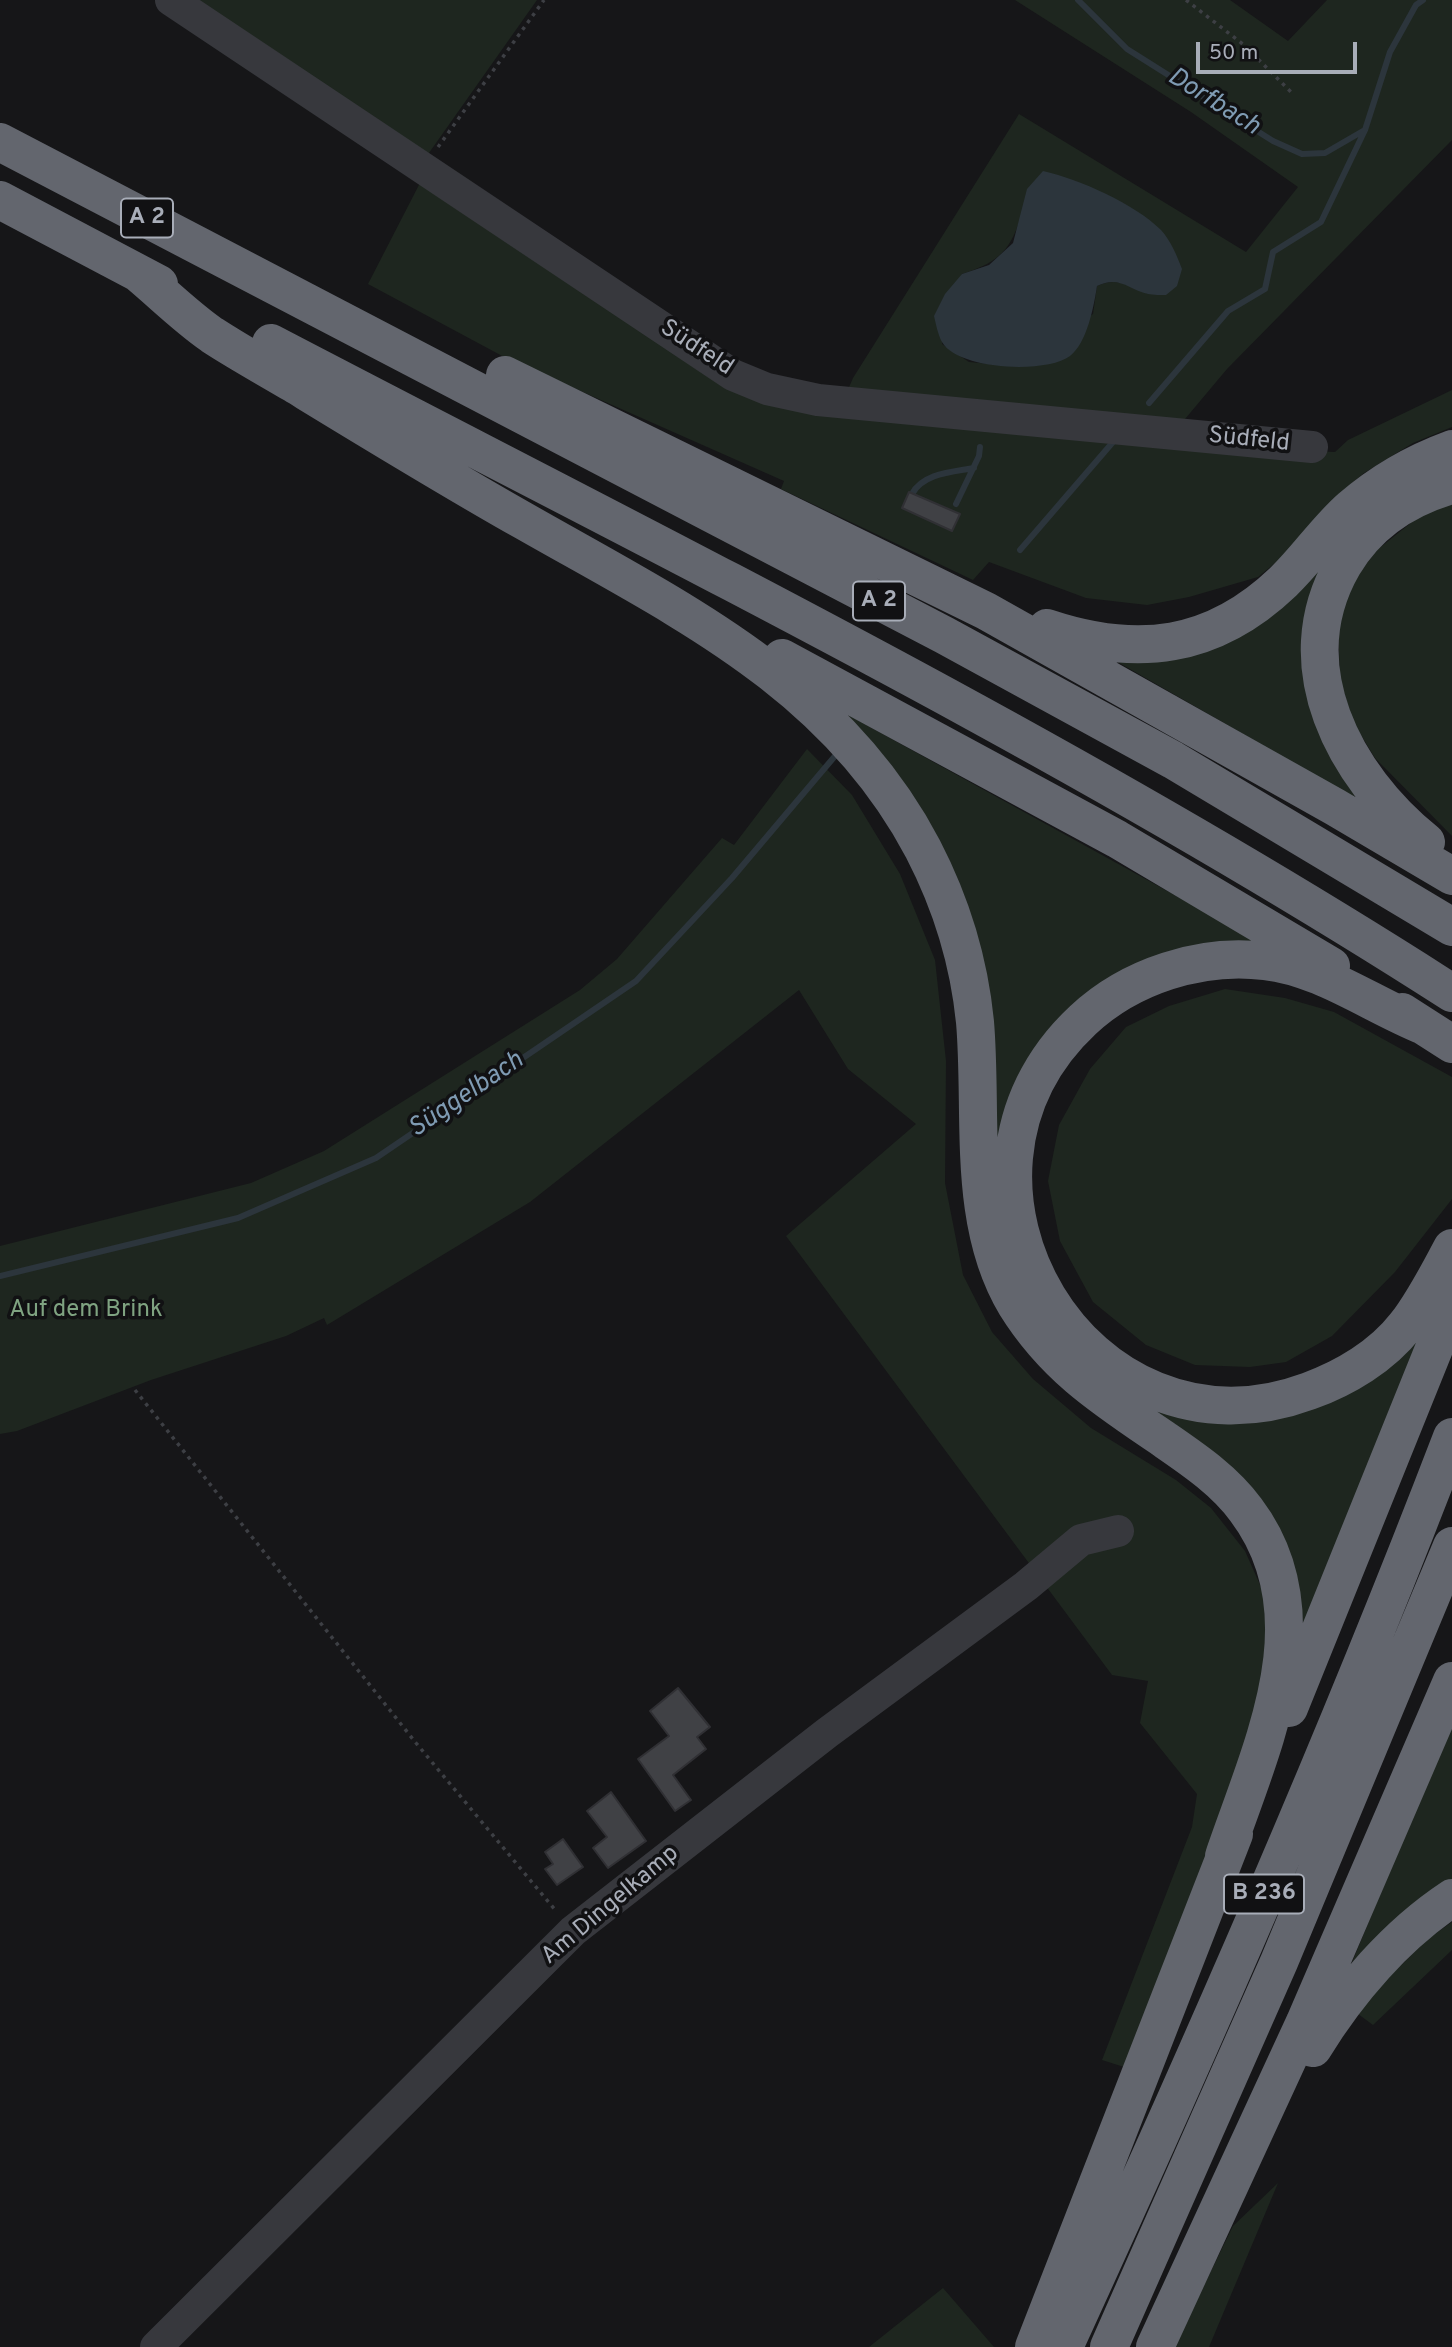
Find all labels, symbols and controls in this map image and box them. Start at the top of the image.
scale bar [1200,28,1361,72]
text: 50 m [1209,40,1258,67]
water label: Dorfbach [1161,62,1265,144]
road number: A 2 [121,198,173,238]
street label: Südfeld [654,315,738,383]
street label: Südfeld [1207,422,1291,460]
road number: A 2 [853,582,905,621]
water label: Süggelbach [404,1046,530,1146]
park label: Auf dem Brink [9,1297,163,1325]
street label: Am Dingelkamp [536,1840,686,1972]
road number: B 236 [1224,1874,1304,1913]

